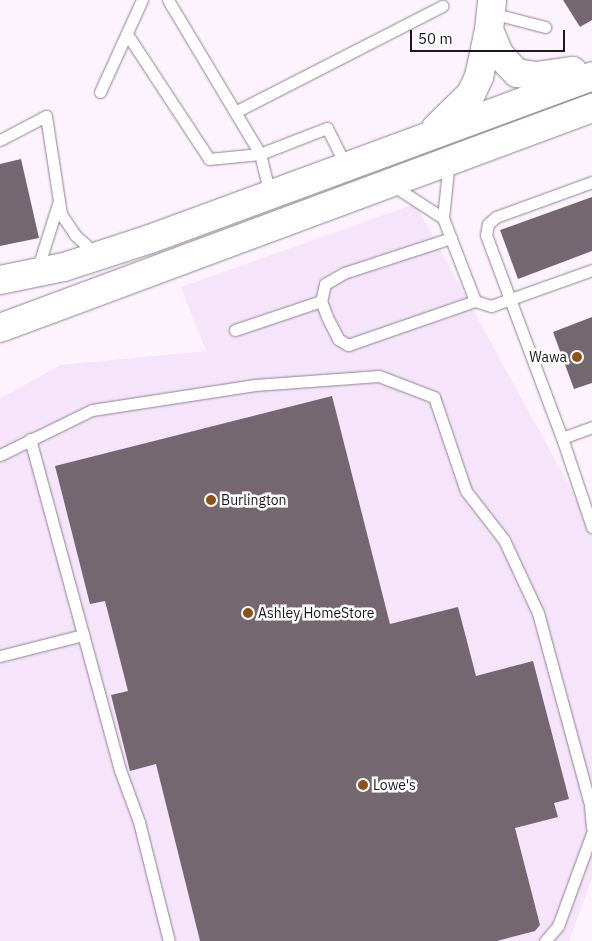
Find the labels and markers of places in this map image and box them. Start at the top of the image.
place label: Wawa [529,349,567,365]
marker: Wawa [571,351,583,363]
place label: Burlington [221,492,287,508]
marker: Burlington [205,494,217,506]
place label: Ashley HomeStore [258,605,375,621]
marker: Ashley HomeStore [242,607,254,619]
place label: Lowe's [373,777,416,793]
marker: Lowe's [357,779,369,791]

